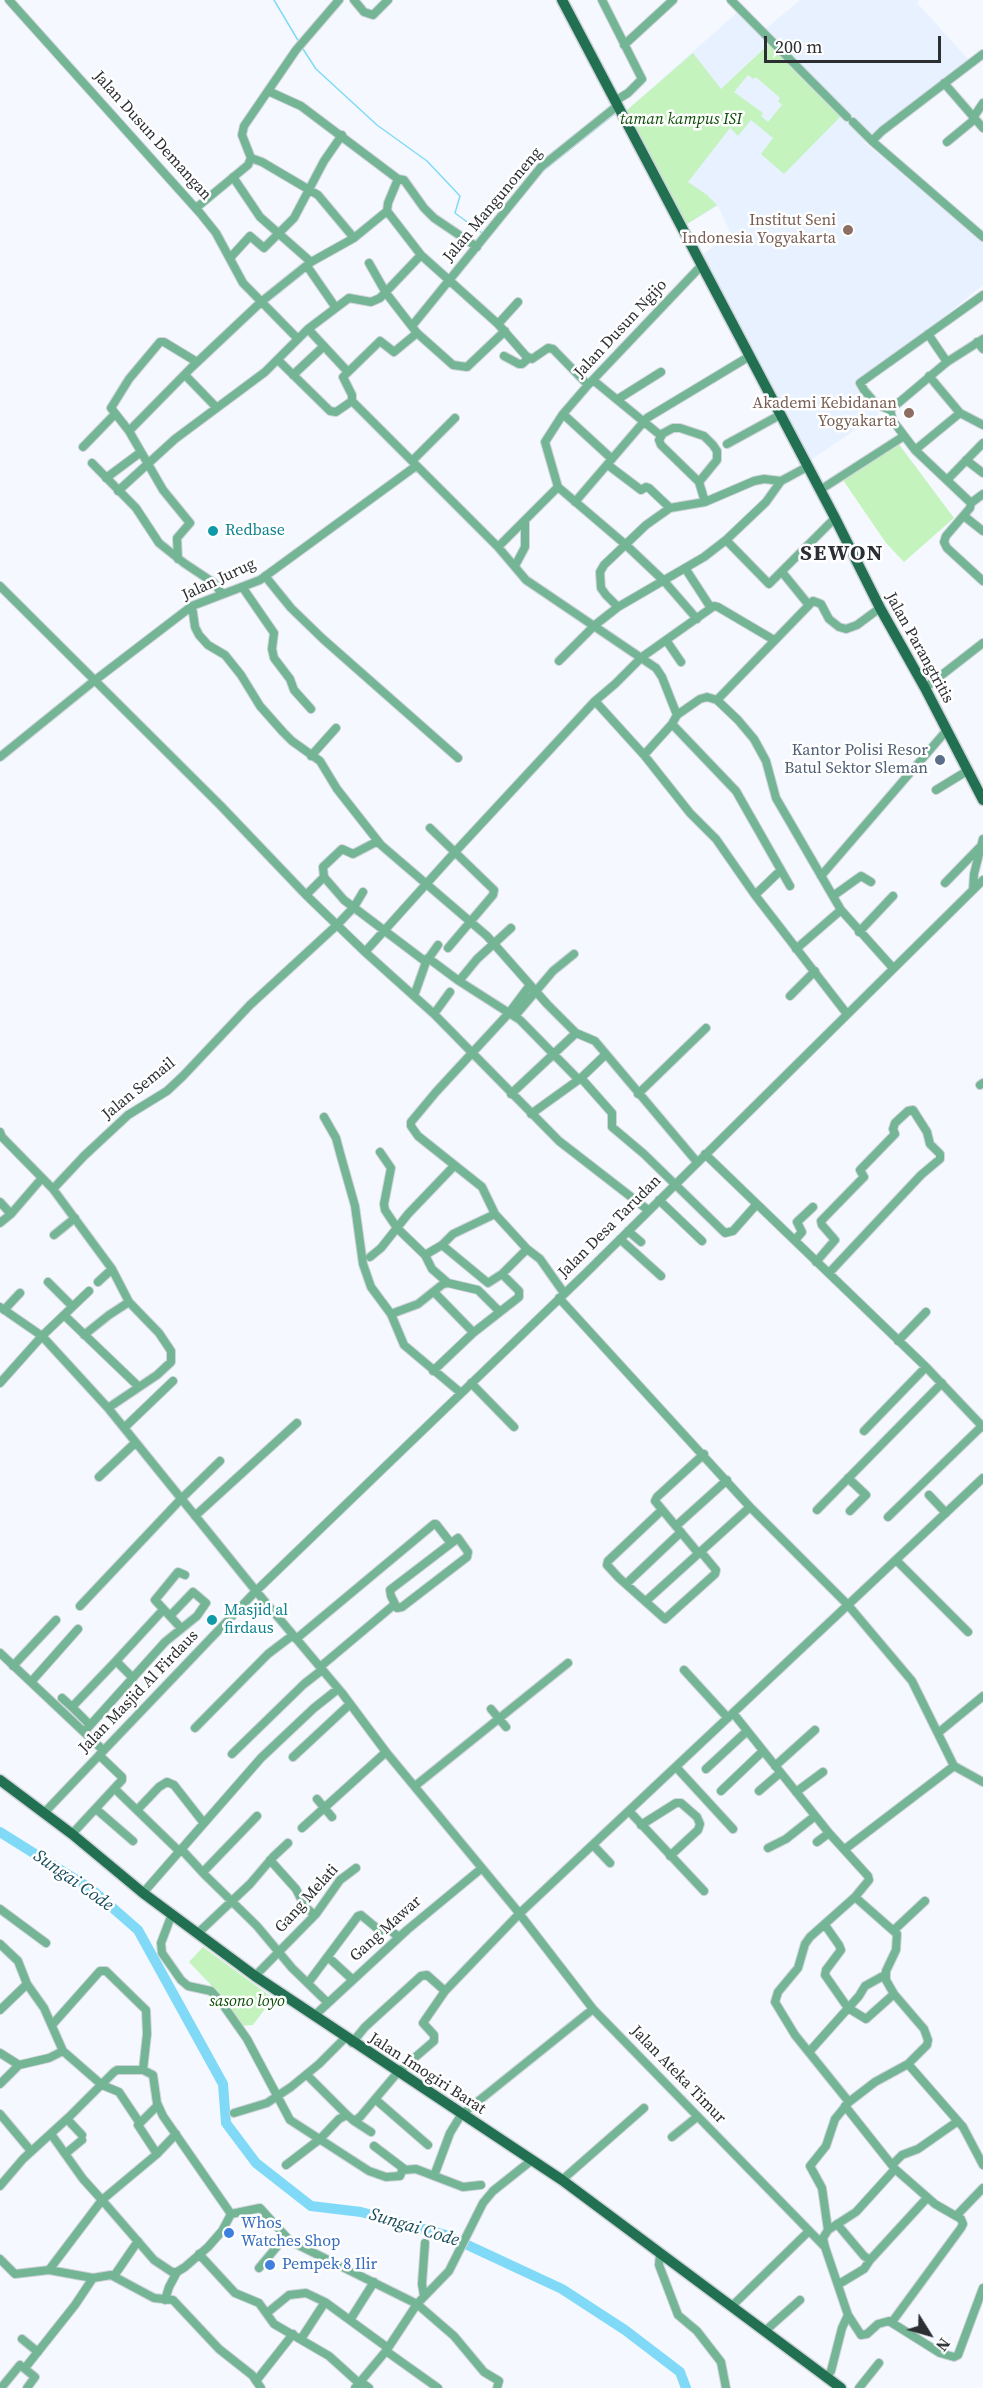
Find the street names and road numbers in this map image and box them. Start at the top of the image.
street label: Jalan Dusun Demangan [89,67,215,205]
street label: Jalan Mangunoneng [439,144,547,266]
street label: Jalan Dusun Ngijo [570,276,672,382]
street label: Jalan Jurug [179,555,259,605]
street label: Jalan Parangtritis [881,589,957,707]
street label: Jalan Semail [99,1054,179,1124]
street label: Jalan Desa Tarudan [554,1171,666,1283]
street label: Jalan Masjid Al Firdaus [75,1626,203,1758]
street label: Gang Melati [271,1861,343,1937]
street label: Gang Mawar [346,1892,426,1966]
street label: Jalan Ateka Timur [626,2022,730,2128]
street label: Jalan Imogiri Barat [365,2029,489,2119]

